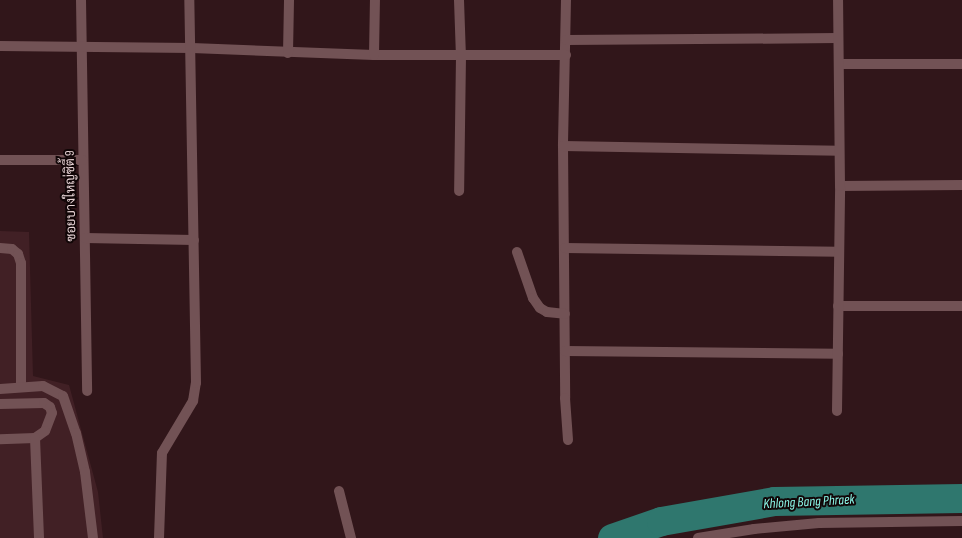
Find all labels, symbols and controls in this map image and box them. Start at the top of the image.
street label: ซอยบางใหญ่ซิตี้ 9 [62,150,80,242]
water label: Khlong Bang Phraek [763,491,855,513]

